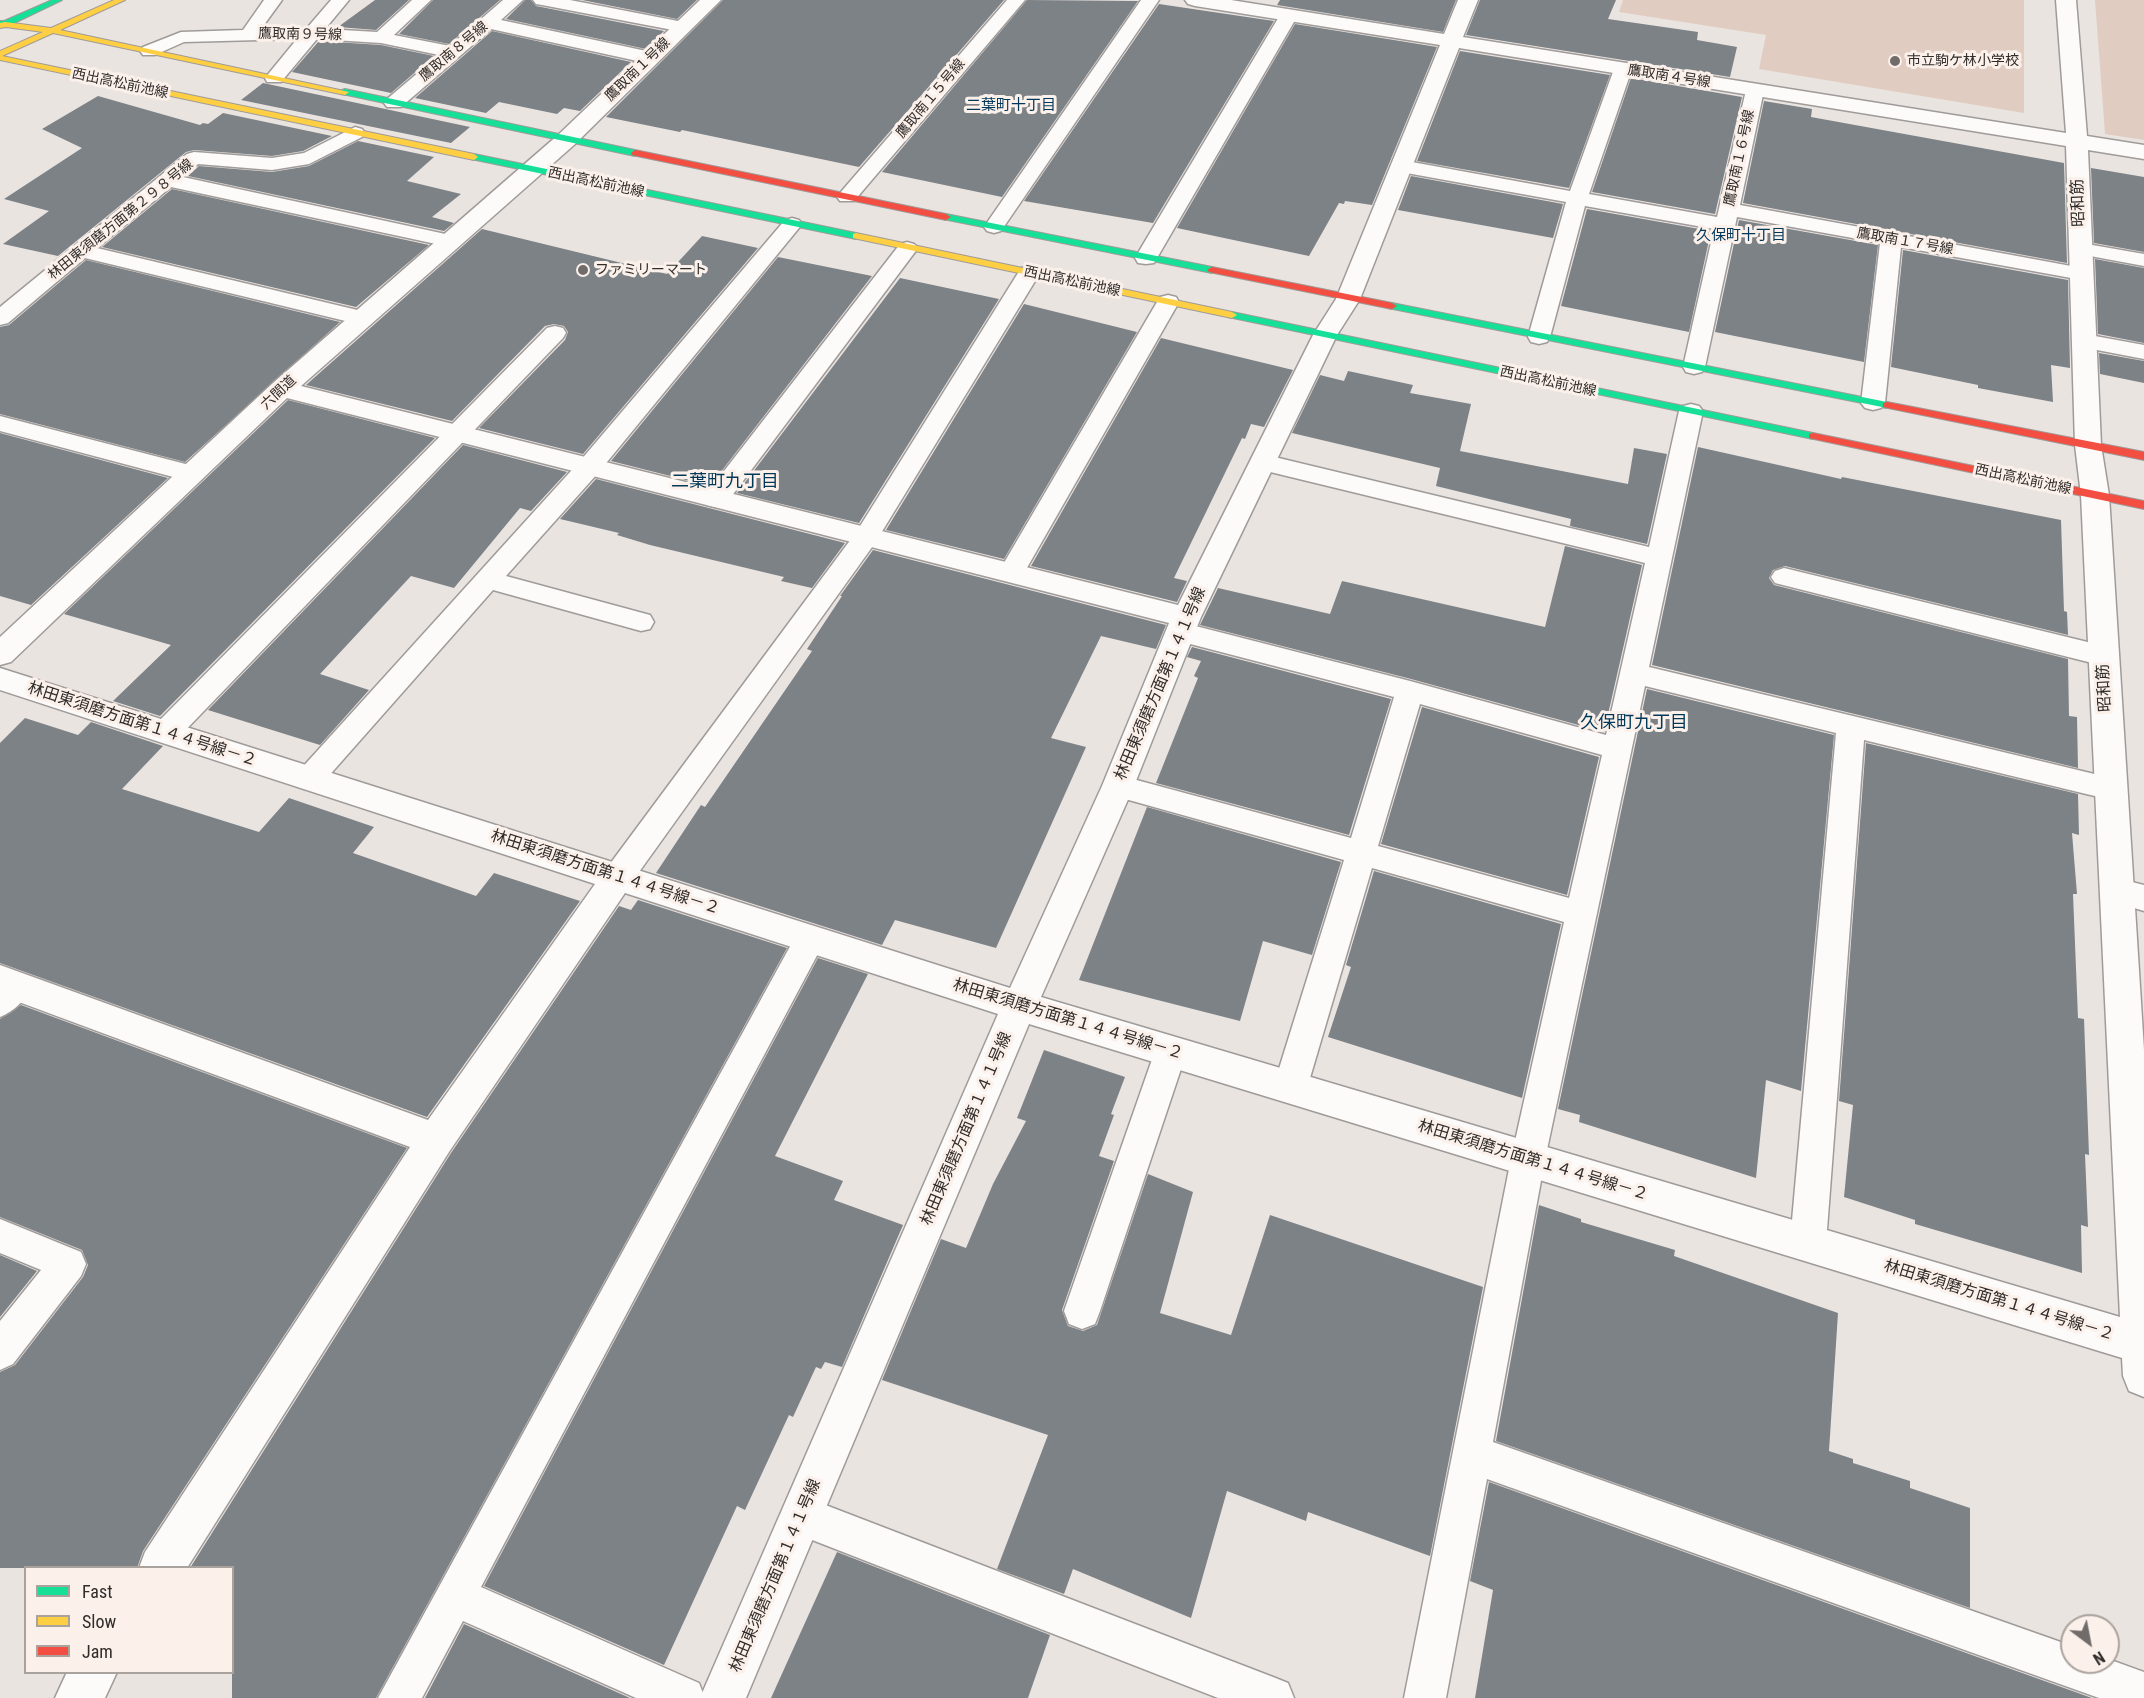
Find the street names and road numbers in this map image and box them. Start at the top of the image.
street label: 鷹取南８号線 [416,19,492,85]
street label: 鷹取南９号線 [258,26,342,44]
street label: 鷹取南１号線 [602,35,674,105]
street label: 鷹取南１５号線 [893,56,969,142]
street label: 鷹取南４号線 [1626,62,1712,92]
street label: 西出高松前池線 [70,66,170,102]
street label: 鷹取南１６号線 [1722,108,1758,208]
street label: 林田東須磨方面第２９８号線 [45,156,197,284]
street label: 西出高松前池線 [546,165,646,201]
street label: 昭和筋 [2069,179,2089,227]
street label: 鷹取南１７号線 [1855,225,1955,259]
street label: 西出高松前池線 [1022,264,1122,300]
street label: 西出高松前池線 [1498,364,1598,400]
street label: 六間道 [258,373,300,413]
street label: 西出高松前池線 [1973,462,2073,498]
street label: 林田東須磨方面第１４１号線 [1112,585,1210,783]
street label: 昭和筋 [2094,664,2116,712]
street label: 林田東須磨方面第１４４号線－２ [25,679,259,771]
street label: 林田東須磨方面第１４４号線－２ [488,827,722,919]
street label: 林田東須磨方面第１４４号線－２ [950,976,1186,1064]
street label: 林田東須磨方面第１４１号線 [918,1030,1016,1228]
street label: 林田東須磨方面第１４４号線－２ [1415,1117,1651,1205]
street label: 林田東須磨方面第１４４号線－２ [1881,1257,2117,1345]
street label: 林田東須磨方面第１４１号線 [727,1477,825,1675]

